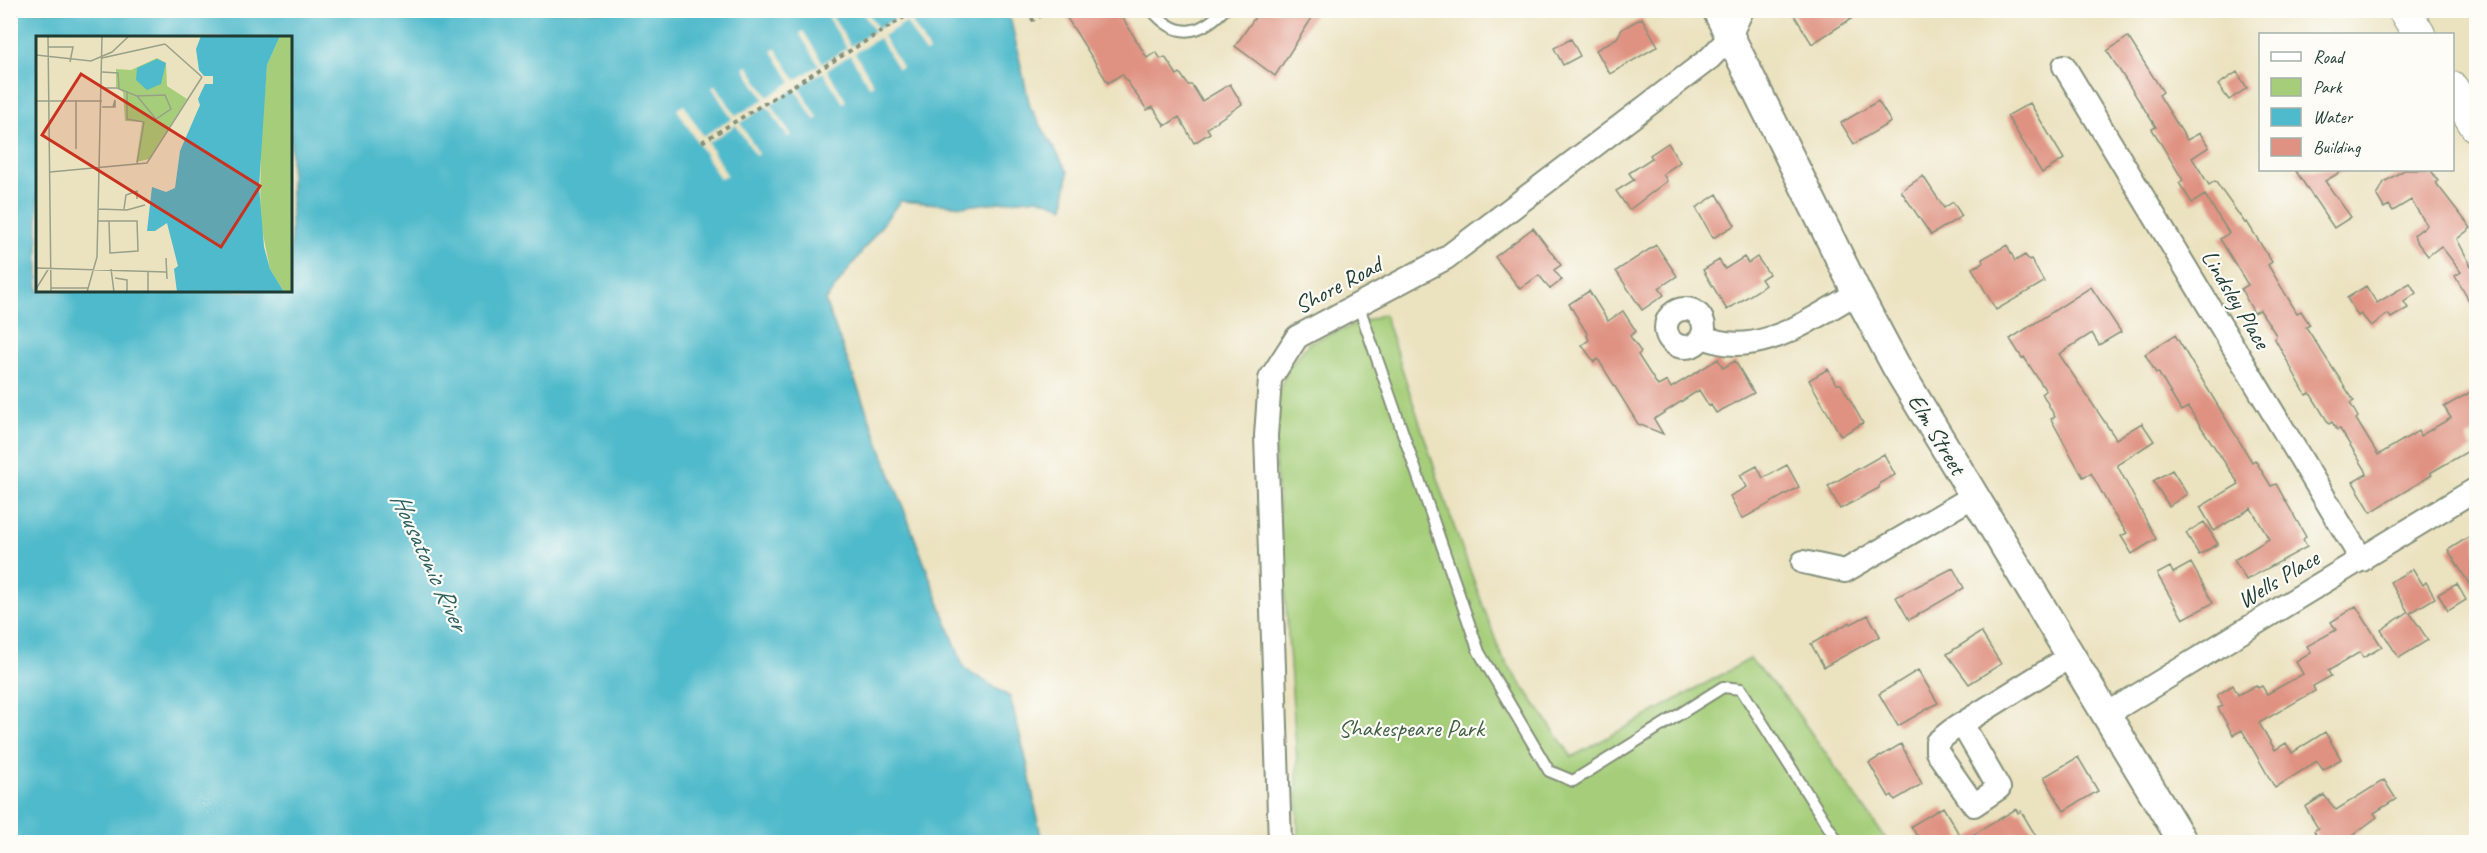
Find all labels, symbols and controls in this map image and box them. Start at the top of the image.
legend [2259,33,2454,171]
inset map [36,36,292,292]
text: Road [2313,46,2346,68]
text: Park [2313,76,2343,98]
text: Water [2313,106,2354,128]
text: Building [2313,136,2362,158]
street label: Lindsley Place [2195,244,2278,356]
street label: Shore Road [1289,248,1390,320]
street label: Elm Street [1901,388,1974,482]
water label: Housatonic River [383,487,478,639]
street label: Wells Place [2232,542,2326,615]
park label: Shakespeare Park [1338,713,1486,743]

